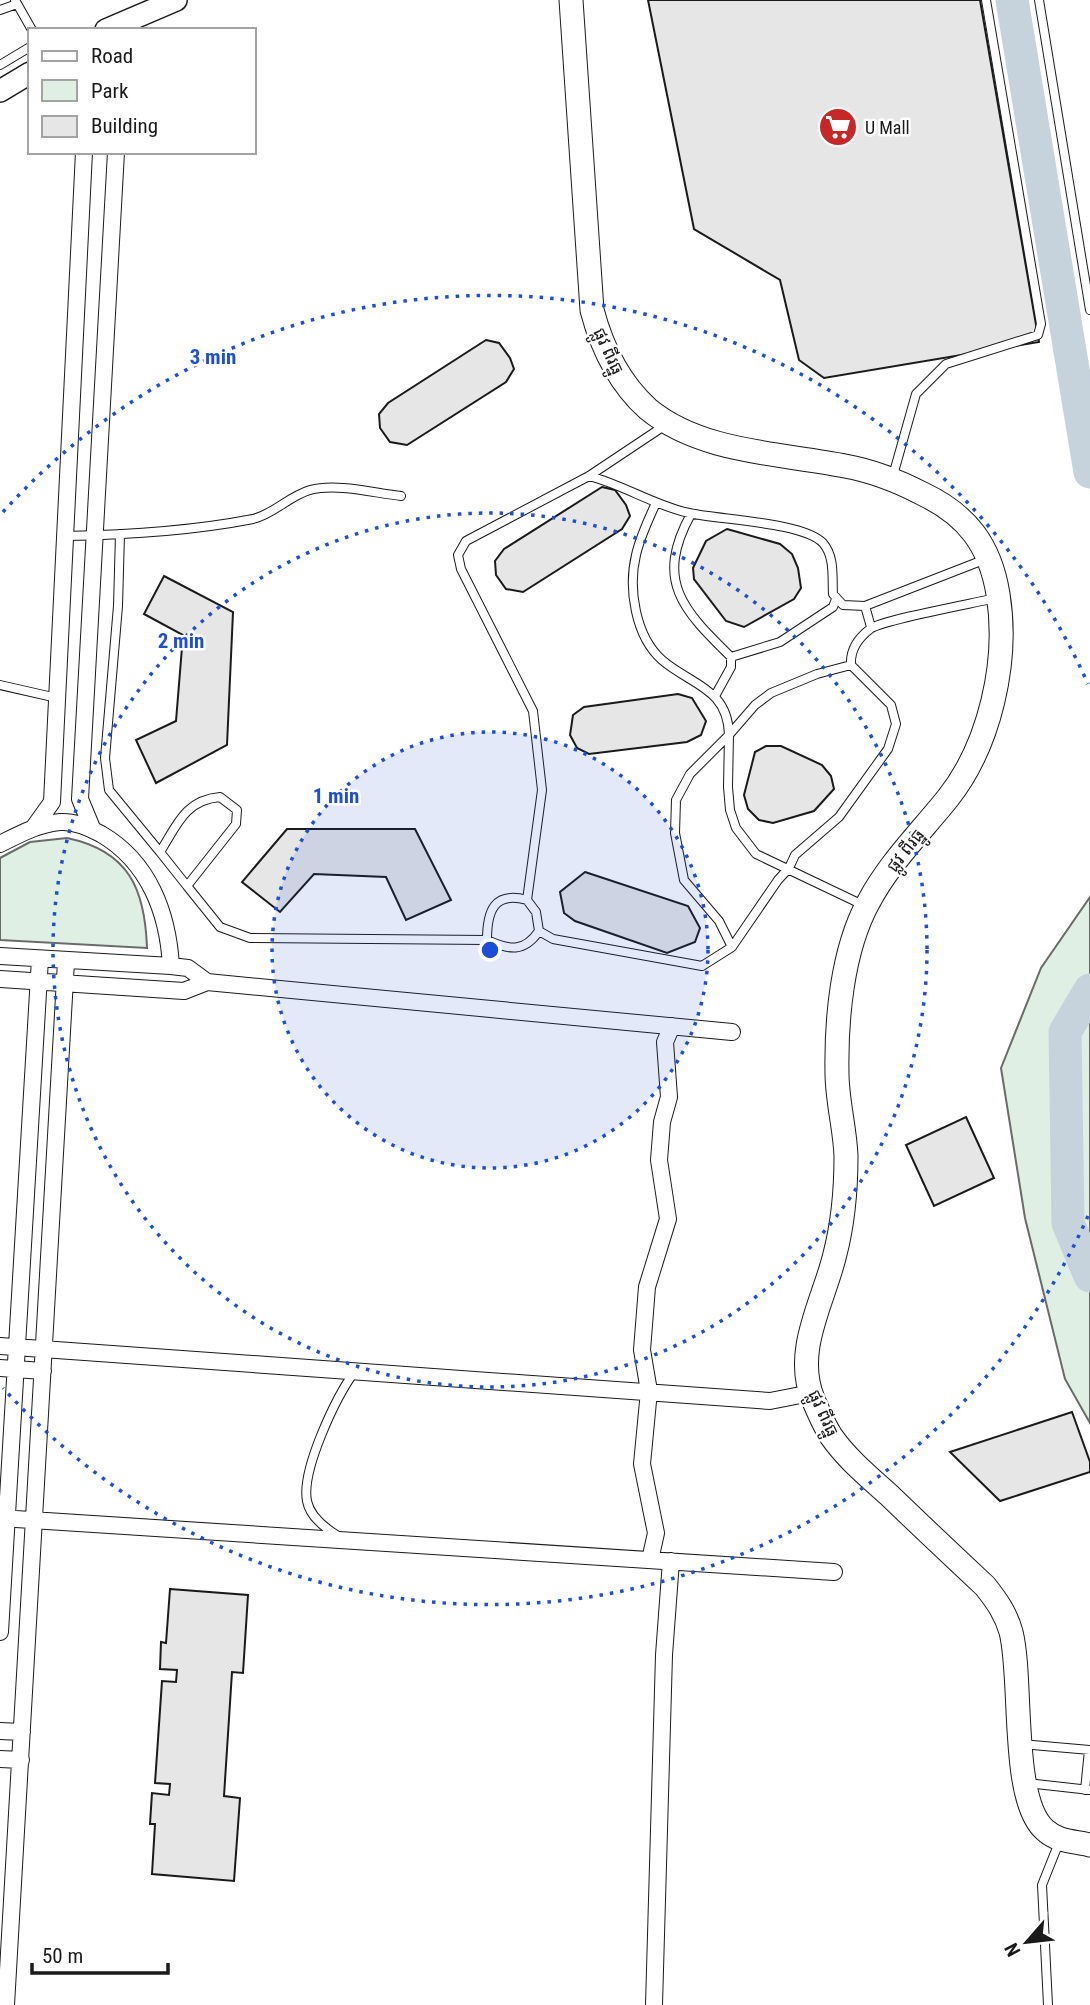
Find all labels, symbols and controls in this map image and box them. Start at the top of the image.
legend [28,28,256,154]
text: Road [91,44,133,68]
text: Park [91,79,129,103]
supermarket icon: U Mall [817,106,859,148]
text: Building [91,114,158,138]
place label: U Mall [865,117,910,138]
street label: ផ្លូវ ពីរធ្នូ [583,324,629,381]
text: 3 min [190,345,236,369]
text: 2 min [158,629,204,653]
text: 1 min [313,784,359,808]
street label: ផ្លូវ ពីរធ្នូ [881,824,933,880]
centre of rings [478,938,502,962]
street label: ផ្លូវ ពីរធ្នូ [798,1386,844,1443]
north arrow [992,1907,1062,1977]
scale bar [32,1932,168,1976]
text: N [1000,1939,1025,1960]
text: 50 m [42,1944,83,1968]

